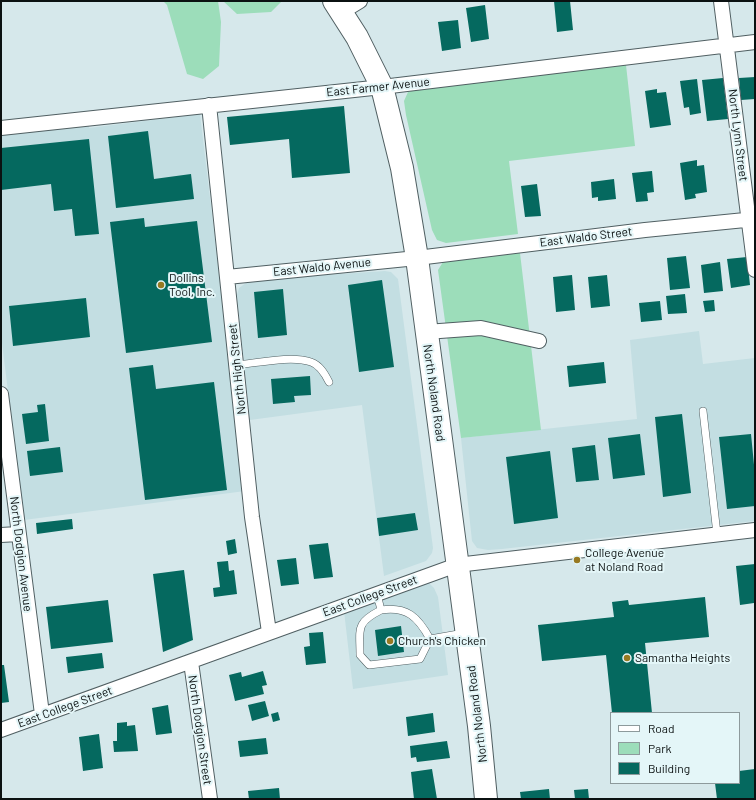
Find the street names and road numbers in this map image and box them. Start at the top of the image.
street label: East Farmer Avenue [326,74,430,100]
street label: North Lynn Street [725,88,751,182]
street label: East Waldo Street [539,224,633,250]
street label: East Waldo Avenue [272,255,372,279]
street label: North High Street [225,323,249,415]
street label: North Noland Road [420,344,448,442]
street label: North Dodgion Avenue [7,496,35,612]
street label: East College Street [321,572,419,620]
street label: North Noland Road [464,665,490,763]
street label: North Dodgion Street [185,674,215,786]
street label: East College Street [16,683,114,731]

